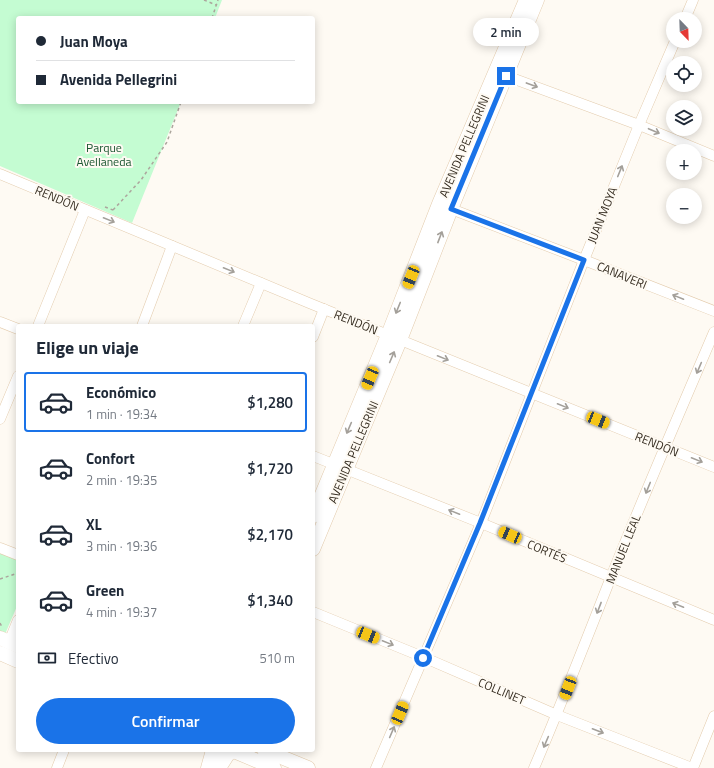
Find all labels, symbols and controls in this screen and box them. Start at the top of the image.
north arrow [666,12,702,48]
map controls [666,12,702,224]
callout: 2 min [473,18,539,46]
text: 2 min [490,22,522,42]
text: Juan Moya [60,30,128,53]
button: locate [666,56,702,92]
route end [497,67,515,85]
text: Avenida Pellegrini [60,68,177,91]
one-way arrow [526,82,539,89]
street label: AVENIDA PELLEGRINI [434,92,494,200]
button: layers [666,100,702,136]
one-way arrow [647,127,659,135]
park label: Parque Avellaneda [76,138,132,171]
button: + [666,144,702,180]
one-way arrow [617,165,625,177]
street label: RENDÓN [32,180,82,216]
street label: JUAN MOYA [582,184,622,246]
button: − [666,188,702,224]
one-way arrow [103,217,115,224]
one-way arrow [437,231,445,243]
street label: CANAVERI [594,256,650,294]
car [401,264,421,290]
one-way arrow [223,266,235,274]
one-way arrow [672,293,684,300]
one-way arrow [394,301,402,313]
street label: RENDÓN [331,305,381,339]
text: Elige un viaje [36,334,139,361]
one-way arrow [389,352,397,364]
one-way arrow [436,354,448,362]
one-way arrow [694,361,702,373]
car [360,365,380,391]
text: Económico [86,381,156,404]
icon: car [38,384,74,420]
text: $1,280 [247,391,293,414]
street label: AVENIDA PELLEGRINI [323,398,383,506]
one-way arrow [557,403,569,411]
text: 1 min · 19:34 [86,404,157,424]
car [585,410,611,430]
one-way arrow [345,421,352,433]
street label: RENDÓN [632,427,682,461]
text: Confort [86,447,135,470]
icon: car [38,450,74,486]
text: $1,720 [247,457,293,480]
one-way arrow [690,457,702,464]
text: 2 min · 19:35 [86,470,157,490]
one-way arrow [644,481,652,493]
one-way arrow [449,508,461,516]
street label: MANUEL LEAL [600,511,646,587]
text: XL [86,513,102,536]
icon: car [38,516,74,552]
text: $2,170 [247,523,293,546]
car [497,525,523,545]
street label: CORTÉS [524,534,570,568]
text: 3 min · 19:36 [86,536,157,556]
text: Green [86,579,124,602]
icon: car [38,582,74,618]
text: $1,340 [247,589,293,612]
one-way arrow [672,601,684,608]
text: 4 min · 19:37 [86,602,157,622]
one-way arrow [595,602,603,614]
car [355,625,381,645]
one-way arrow [381,640,393,647]
icon: cash [36,647,58,669]
text: Efectivo [68,647,119,670]
text: 510 m [259,648,295,668]
route start [414,649,432,667]
street label: COLLINET [475,673,529,710]
car [558,675,578,701]
button: Confirmar [36,698,295,744]
car [390,700,410,726]
one-way arrow [388,727,396,739]
one-way arrow [592,728,604,736]
one-way arrow [541,735,549,747]

